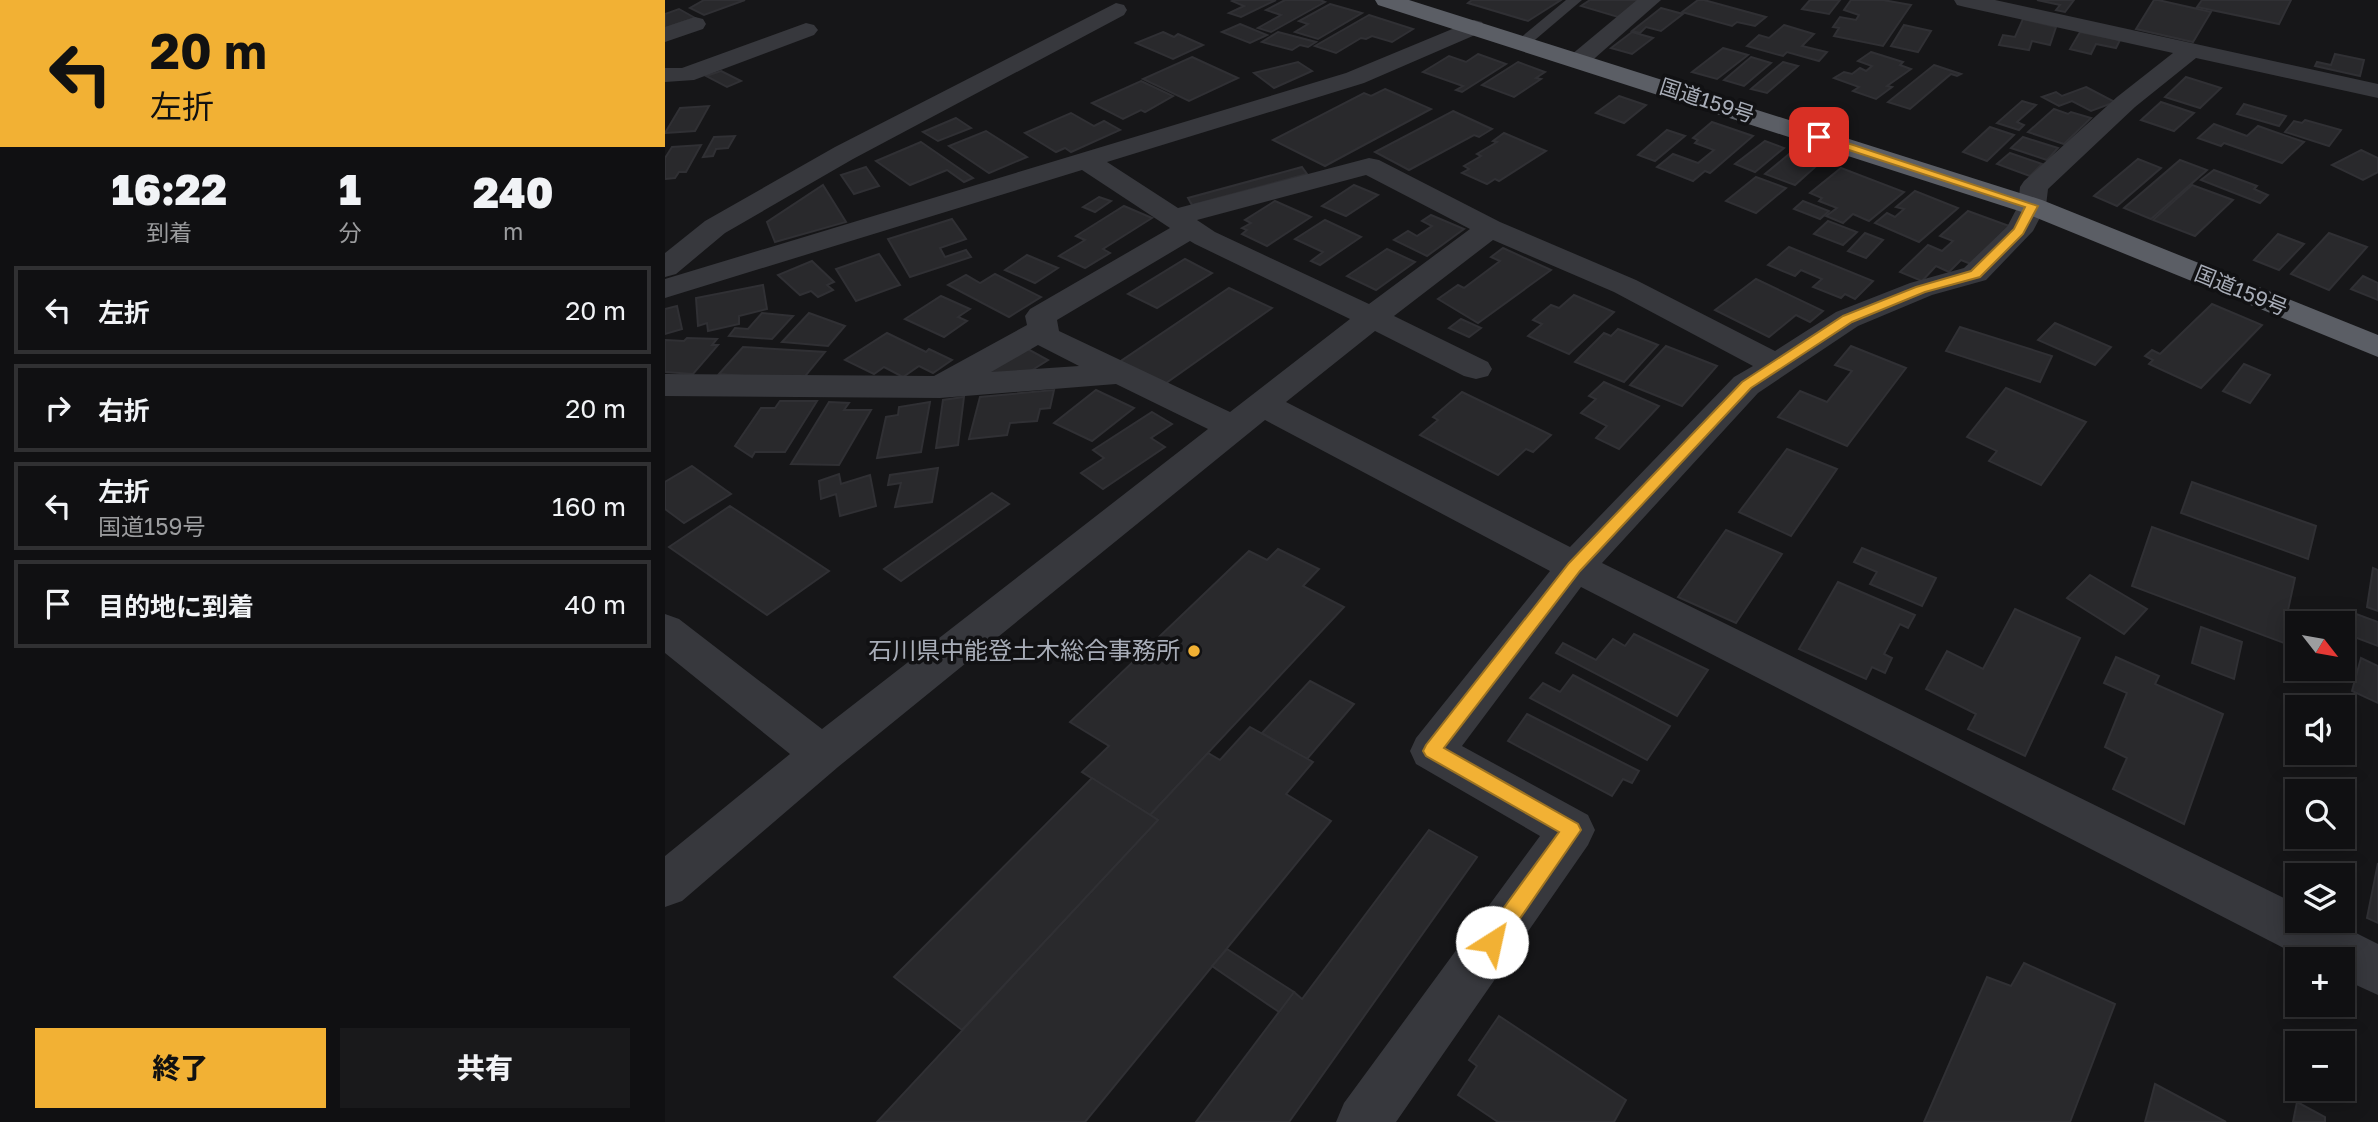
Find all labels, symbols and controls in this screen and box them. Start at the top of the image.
text: 20 m [150,21,267,80]
icon: left [35,28,126,119]
street label: 国道159号 [1657,73,1758,128]
text: 左折 [150,87,214,125]
pin [1789,107,1849,167]
icon: arrive [1800,118,1838,156]
text: 16:22 [112,164,227,214]
text: 1 [339,164,361,214]
text: 240 [473,167,553,217]
text: m [503,217,523,245]
text: 到着 [146,218,192,246]
text: 分 [338,218,361,246]
street label: 国道159号 [2191,260,2292,320]
icon: left [39,291,77,329]
text: 20 m [565,295,626,326]
text: 左折 [98,297,150,328]
icon: right [39,389,77,427]
text: 20 m [565,393,626,424]
text: 右折 [98,395,150,426]
text: 左折 [98,476,150,507]
icon: left [39,487,77,525]
text: 160 m [552,491,626,522]
text: 国道159号 [98,512,205,540]
icon: arrive [39,585,77,623]
text: 40 m [565,589,626,620]
text: 目的地に到着 [98,591,254,622]
north arrow [2285,611,2355,681]
map controls [2285,611,2355,1101]
place label: 石川県中能登土木総合事務所 [868,635,1180,664]
marker: 石川県中能登土木総合事務所 [1186,643,1202,659]
button: sound [2285,695,2355,765]
button: search [2285,779,2355,849]
button: layers [2285,863,2355,933]
position arrow [1455,905,1529,979]
button: + [2285,947,2355,1017]
button: 終了 [35,1028,326,1108]
button: 共有 [340,1028,630,1108]
button: − [2285,1031,2355,1101]

